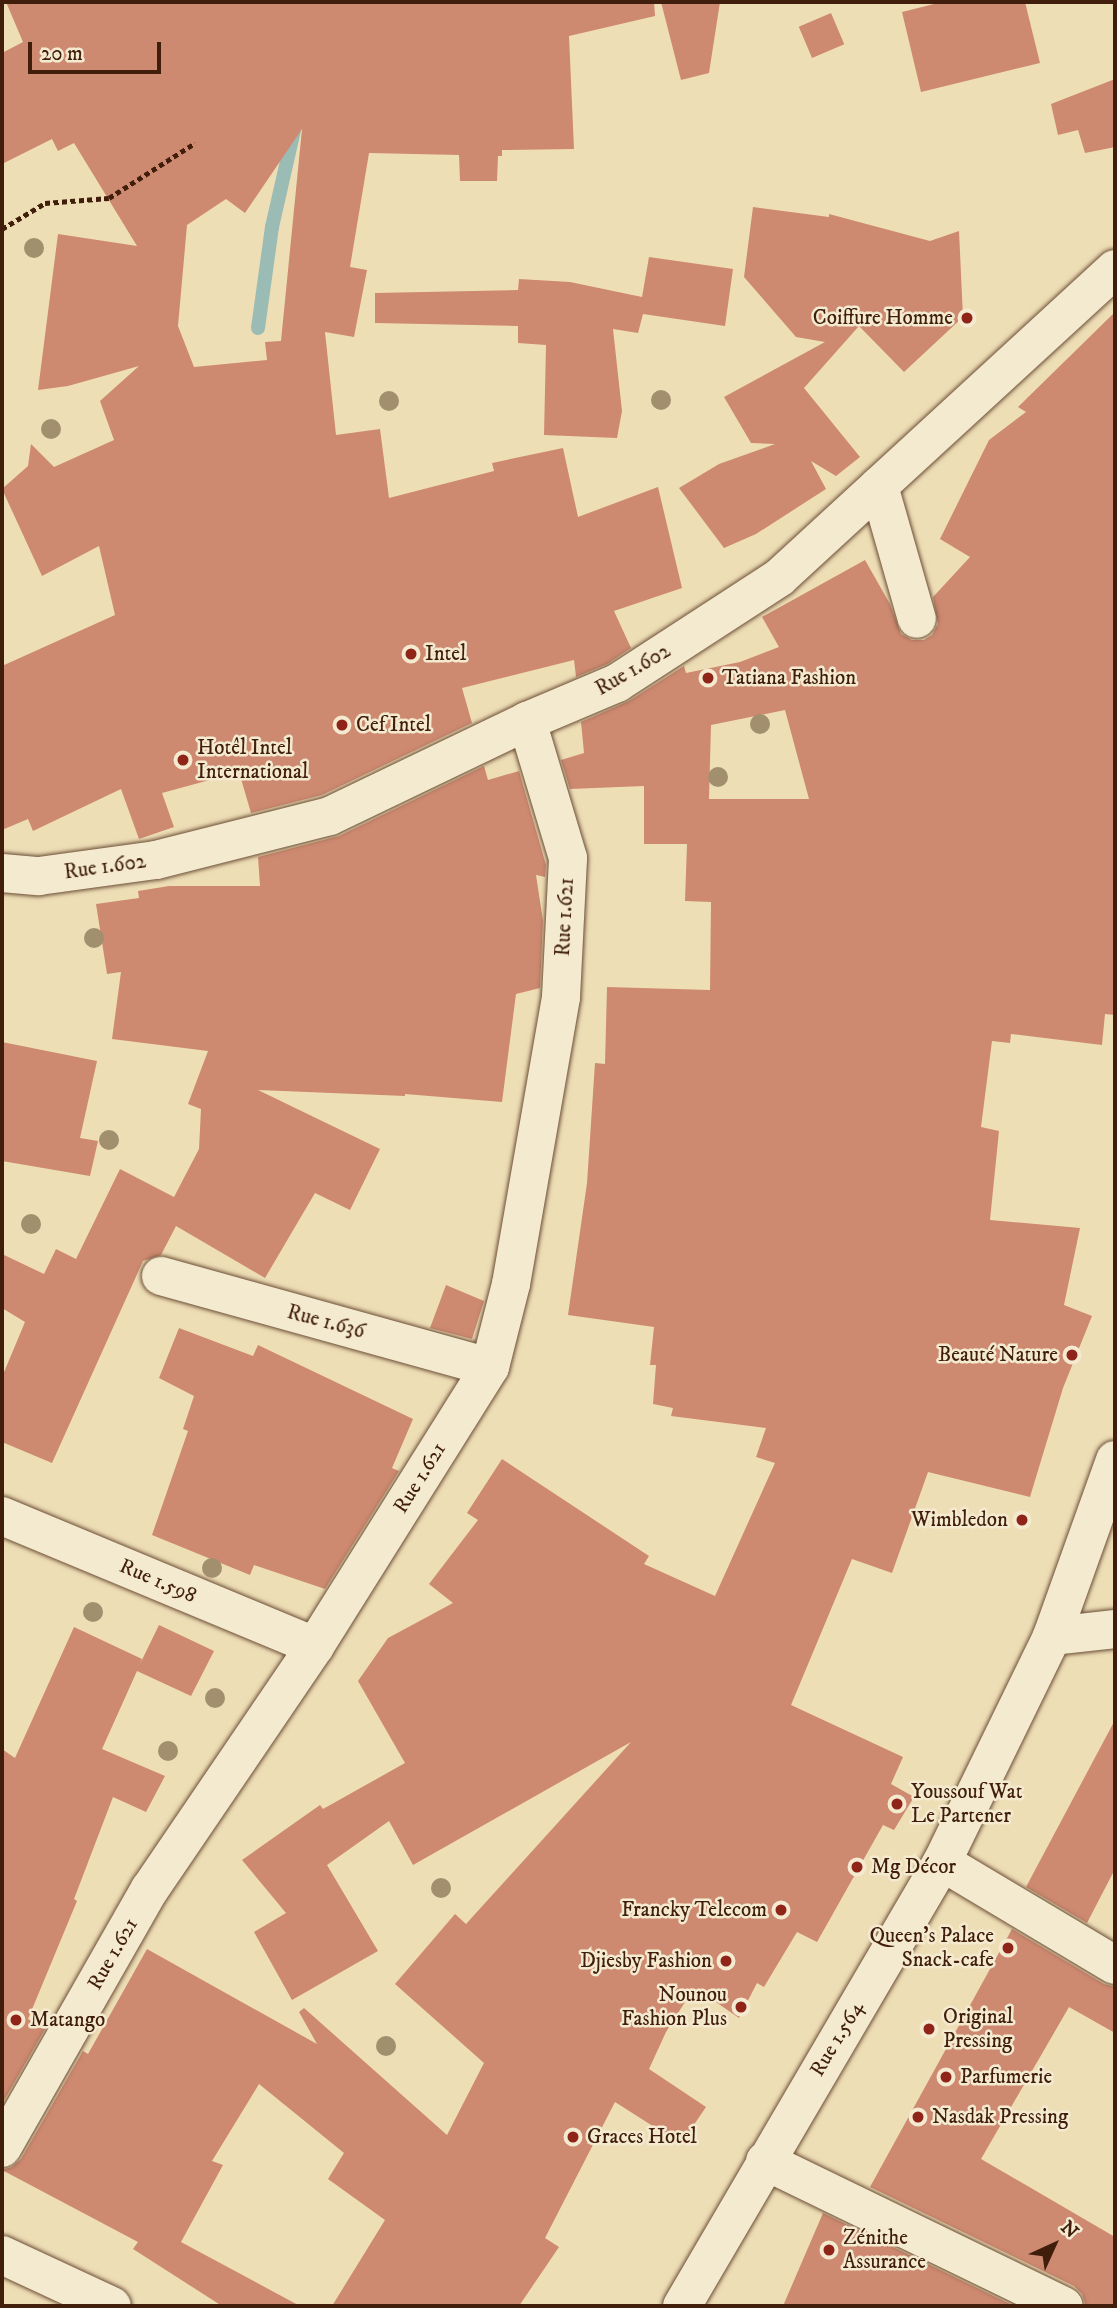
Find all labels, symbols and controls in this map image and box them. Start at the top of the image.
scale bar [32,28,164,72]
text: 20 m [41,41,83,67]
place label: Coiffure Homme [813,305,953,331]
marker: Coiffure Homme [959,310,975,326]
street label: Rue 1.602 [591,638,675,702]
place label: Intel [425,641,466,667]
marker: Intel [403,646,419,662]
place label: Tatiana Fashion [722,665,856,691]
marker: Tatiana Fashion [700,670,716,686]
place label: Cef Intel [356,712,431,738]
marker: Cef Intel [334,717,350,733]
place label: Hotêl Intel International [197,735,308,785]
marker: Hotêl Intel International [175,752,191,768]
street label: Rue 1.602 [62,849,148,885]
street label: Rue 1.621 [550,877,580,957]
street label: Rue 1.636 [284,1300,368,1344]
place label: Beauté Nature [938,1342,1058,1368]
marker: Beauté Nature [1064,1347,1080,1363]
street label: Rue 1.621 [388,1438,452,1518]
place label: Wimbledon [911,1507,1008,1533]
marker: Wimbledon [1014,1512,1030,1528]
street label: Rue 1.598 [116,1554,200,1608]
place label: Youssouf Wat Le Partener [911,1779,1022,1829]
marker: Youssouf Wat Le Partener [889,1796,905,1812]
place label: Mg Décor [871,1854,956,1880]
marker: Mg Décor [849,1859,865,1875]
place label: Francky Telecom [621,1897,767,1923]
marker: Francky Telecom [773,1902,789,1918]
street label: Rue 1.621 [82,1914,144,1994]
place label: Queen's Palace Snack-cafe [869,1923,994,1973]
marker: Queen's Palace Snack-cafe [1000,1940,1016,1956]
place label: Djiesby Fashion [580,1948,712,1974]
marker: Djiesby Fashion [718,1953,734,1969]
place label: Nounou Fashion Plus [621,1982,727,2032]
street label: Rue 1.564 [805,1997,869,2081]
marker: Nounou Fashion Plus [733,1999,749,2015]
place label: Original Pressing [943,2004,1013,2054]
place label: Matango [30,2007,105,2033]
marker: Matango [8,2012,24,2028]
marker: Original Pressing [921,2021,937,2037]
place label: Parfumerie [960,2064,1052,2090]
marker: Parfumerie [938,2069,954,2085]
place label: Nasdak Pressing [932,2104,1068,2130]
marker: Nasdak Pressing [910,2109,926,2125]
place label: Graces Hotel [587,2124,697,2150]
marker: Graces Hotel [565,2129,581,2145]
north arrow [1019,2210,1089,2280]
text: N [1056,2216,1083,2243]
place label: Zénithe Assurance [843,2225,926,2275]
marker: Zénithe Assurance [821,2242,837,2258]

